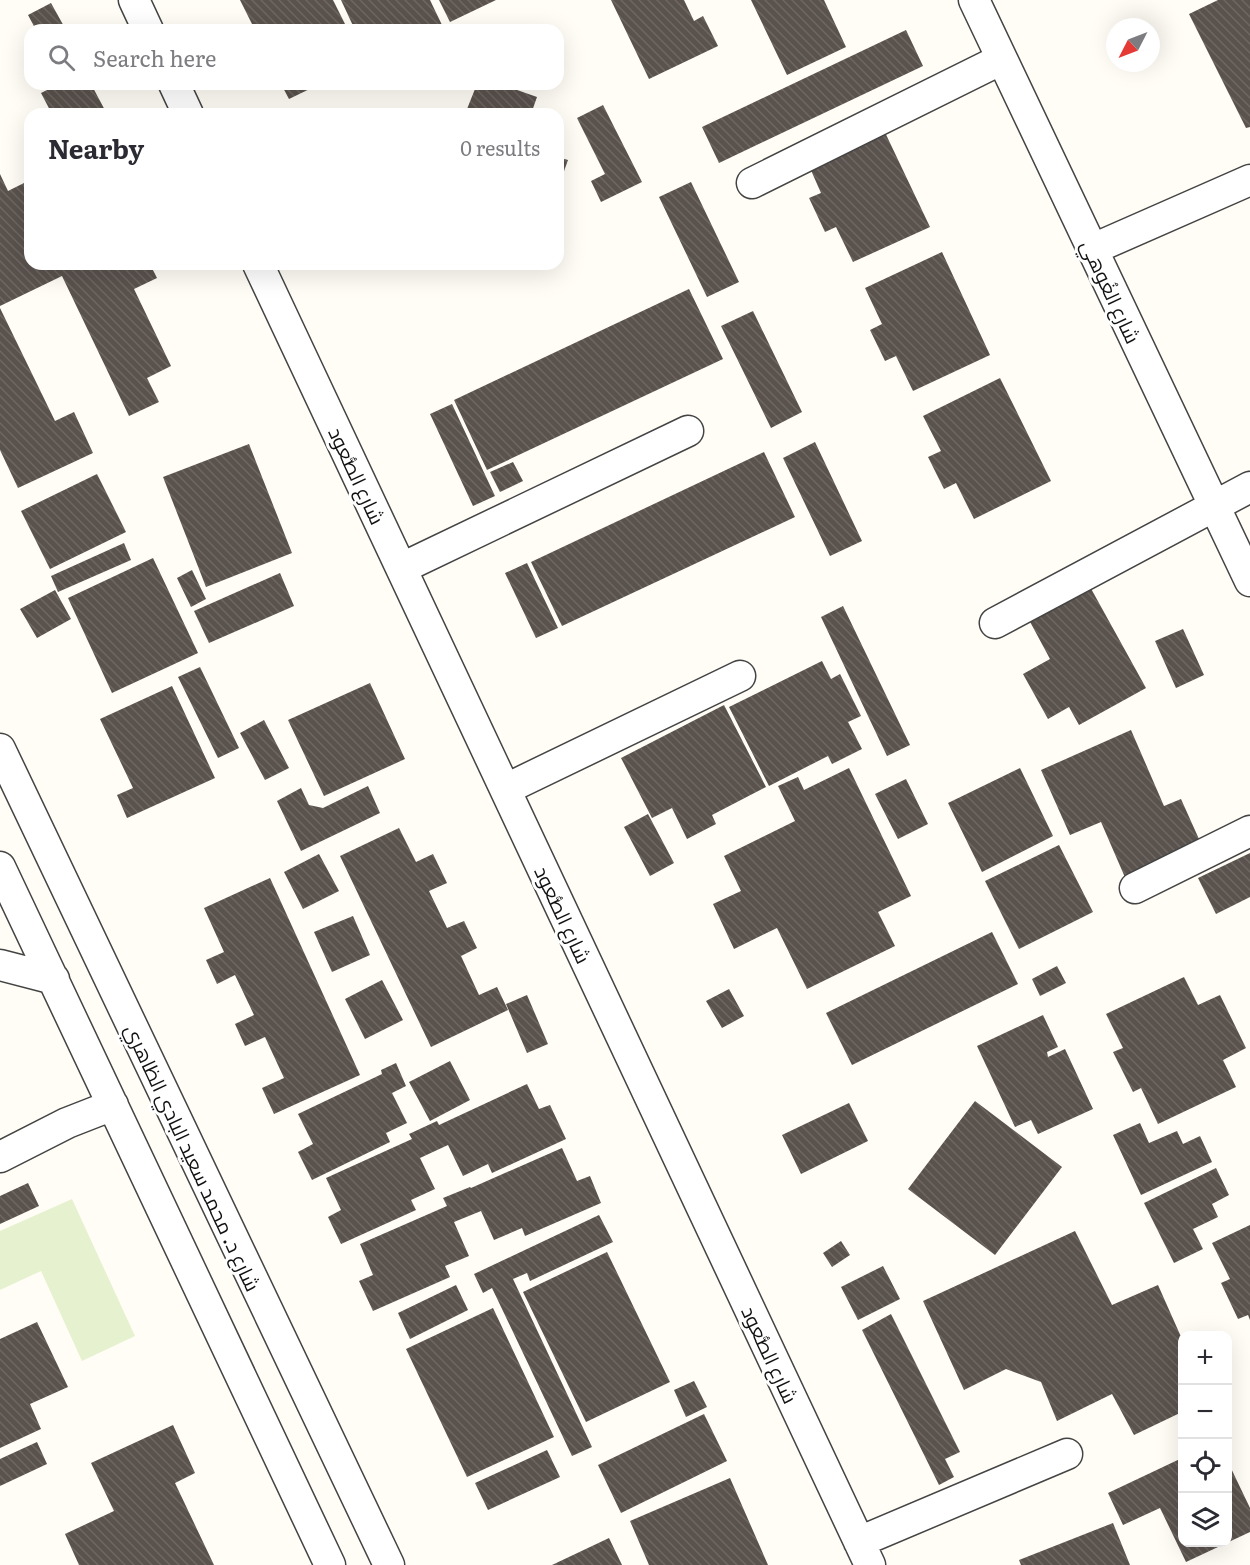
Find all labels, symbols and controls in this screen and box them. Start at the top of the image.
north arrow [1106,18,1160,72]
search box [24,24,564,90]
icon: search [45,41,78,74]
text: Search here [93,41,216,74]
text: Nearby [48,128,144,167]
text: 0 results [460,132,540,162]
street label: شارع الغُوهي [1072,234,1149,349]
street label: شارع الصُّعود [321,421,394,529]
street label: شارع الصُّعود [527,860,600,968]
street label: شارع د. محمد سعيد البادي الظاهري [116,1018,269,1297]
street label: شارع الصُّعود [734,1300,807,1408]
map controls [1178,1331,1232,1547]
button: + [1178,1331,1232,1385]
button: − [1178,1385,1232,1439]
button: locate [1178,1439,1232,1493]
button: layers [1178,1493,1232,1547]

